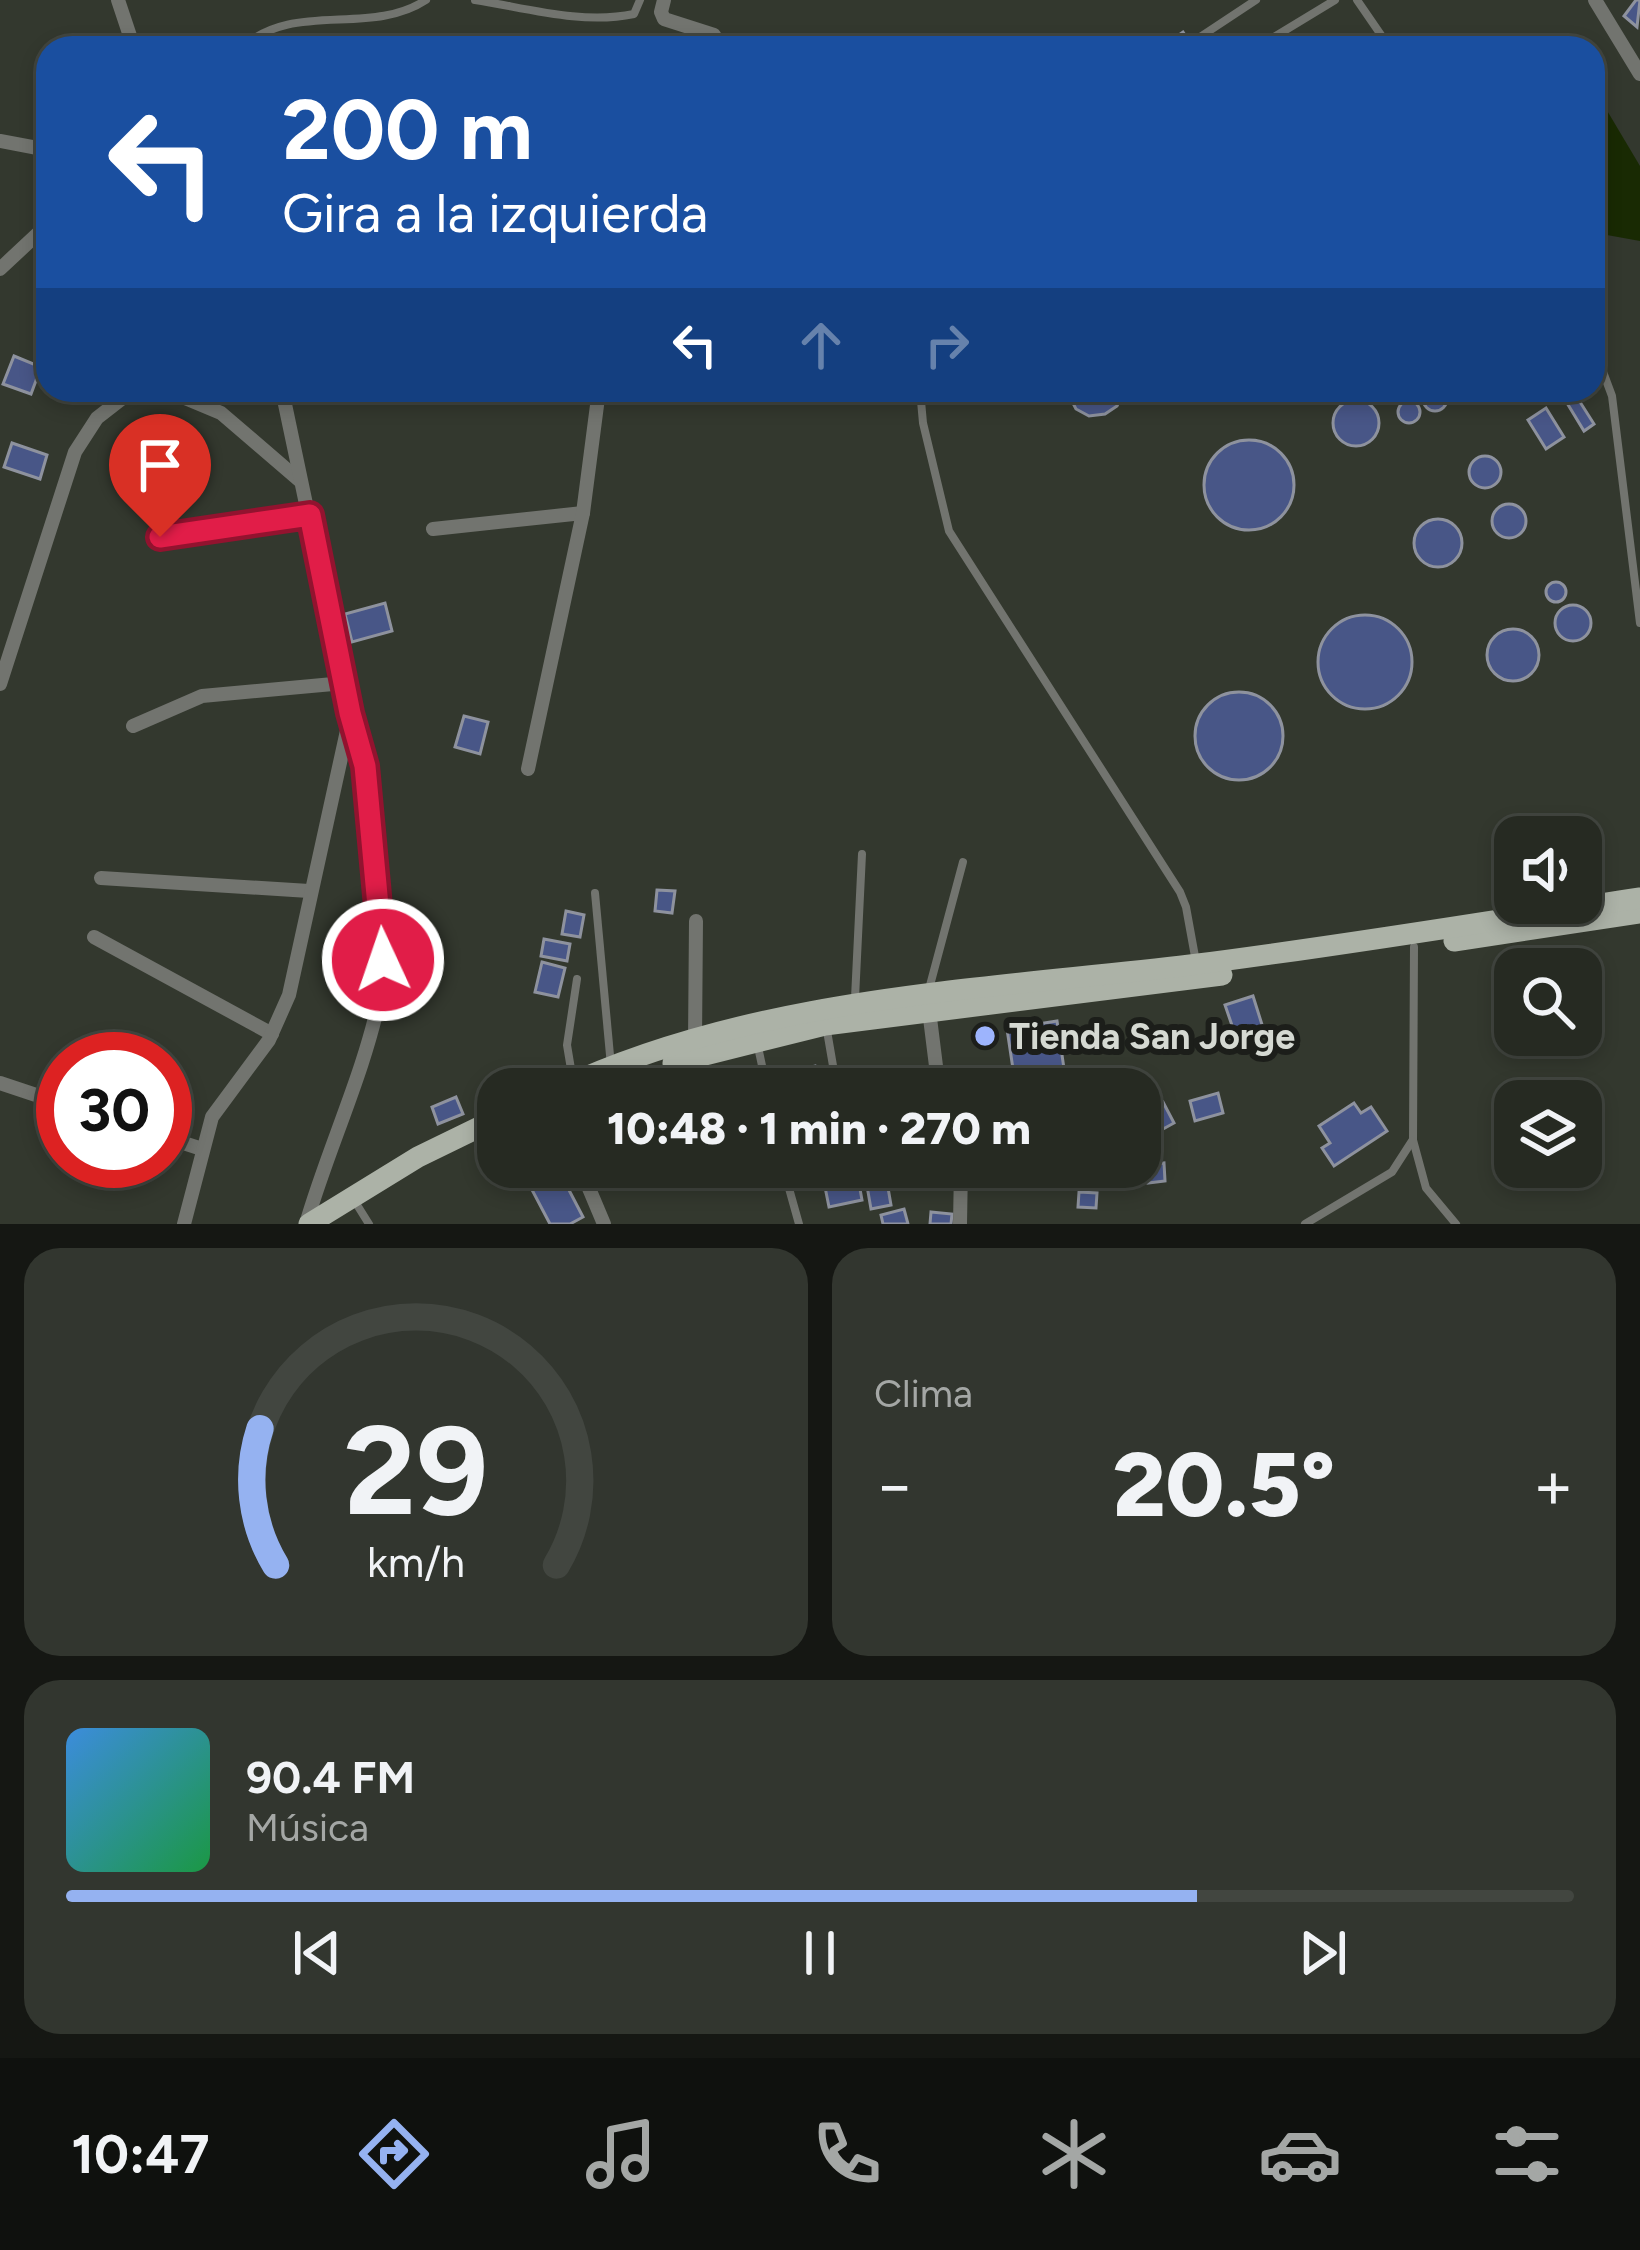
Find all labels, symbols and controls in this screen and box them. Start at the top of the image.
text: 200 m [282,79,533,180]
icon: left [84,84,240,240]
text: Gira a la izquierda [282,181,708,246]
icon: left [662,312,728,378]
icon: ahead [788,312,854,378]
icon: right [914,312,980,378]
pin [109,414,211,537]
icon: arrive [127,432,193,498]
map controls [1494,816,1602,1188]
button: sound [1494,816,1602,924]
position arrow [320,897,446,1023]
button: search [1494,948,1602,1056]
place label: Tienda San Jorge [1009,1015,1295,1058]
marker: Tienda San Jorge [972,1023,998,1049]
speed limit sign: 30 [36,1032,192,1188]
button: layers [1494,1080,1602,1188]
text: 10:48 · 1 min · 270 m [607,1101,1031,1155]
text: Clima [874,1370,973,1417]
text: 29 [344,1395,488,1545]
text: 20.5° [1113,1430,1335,1539]
text: − [874,1445,915,1525]
text: + [1533,1445,1574,1525]
text: km/h [367,1536,465,1588]
text: 90.4 FM [246,1750,415,1804]
text: Música [246,1804,369,1851]
icon: previous [284,1920,350,1986]
icon: pause [787,1920,853,1986]
icon: next [1290,1920,1356,1986]
icon: directions [352,2112,436,2196]
icon: music [579,2112,663,2196]
icon: phone [805,2112,889,2196]
icon: climate [1032,2112,1116,2196]
icon: car [1258,2112,1342,2196]
icon: filters [1485,2112,1569,2196]
text: 10:47 [71,2122,210,2187]

